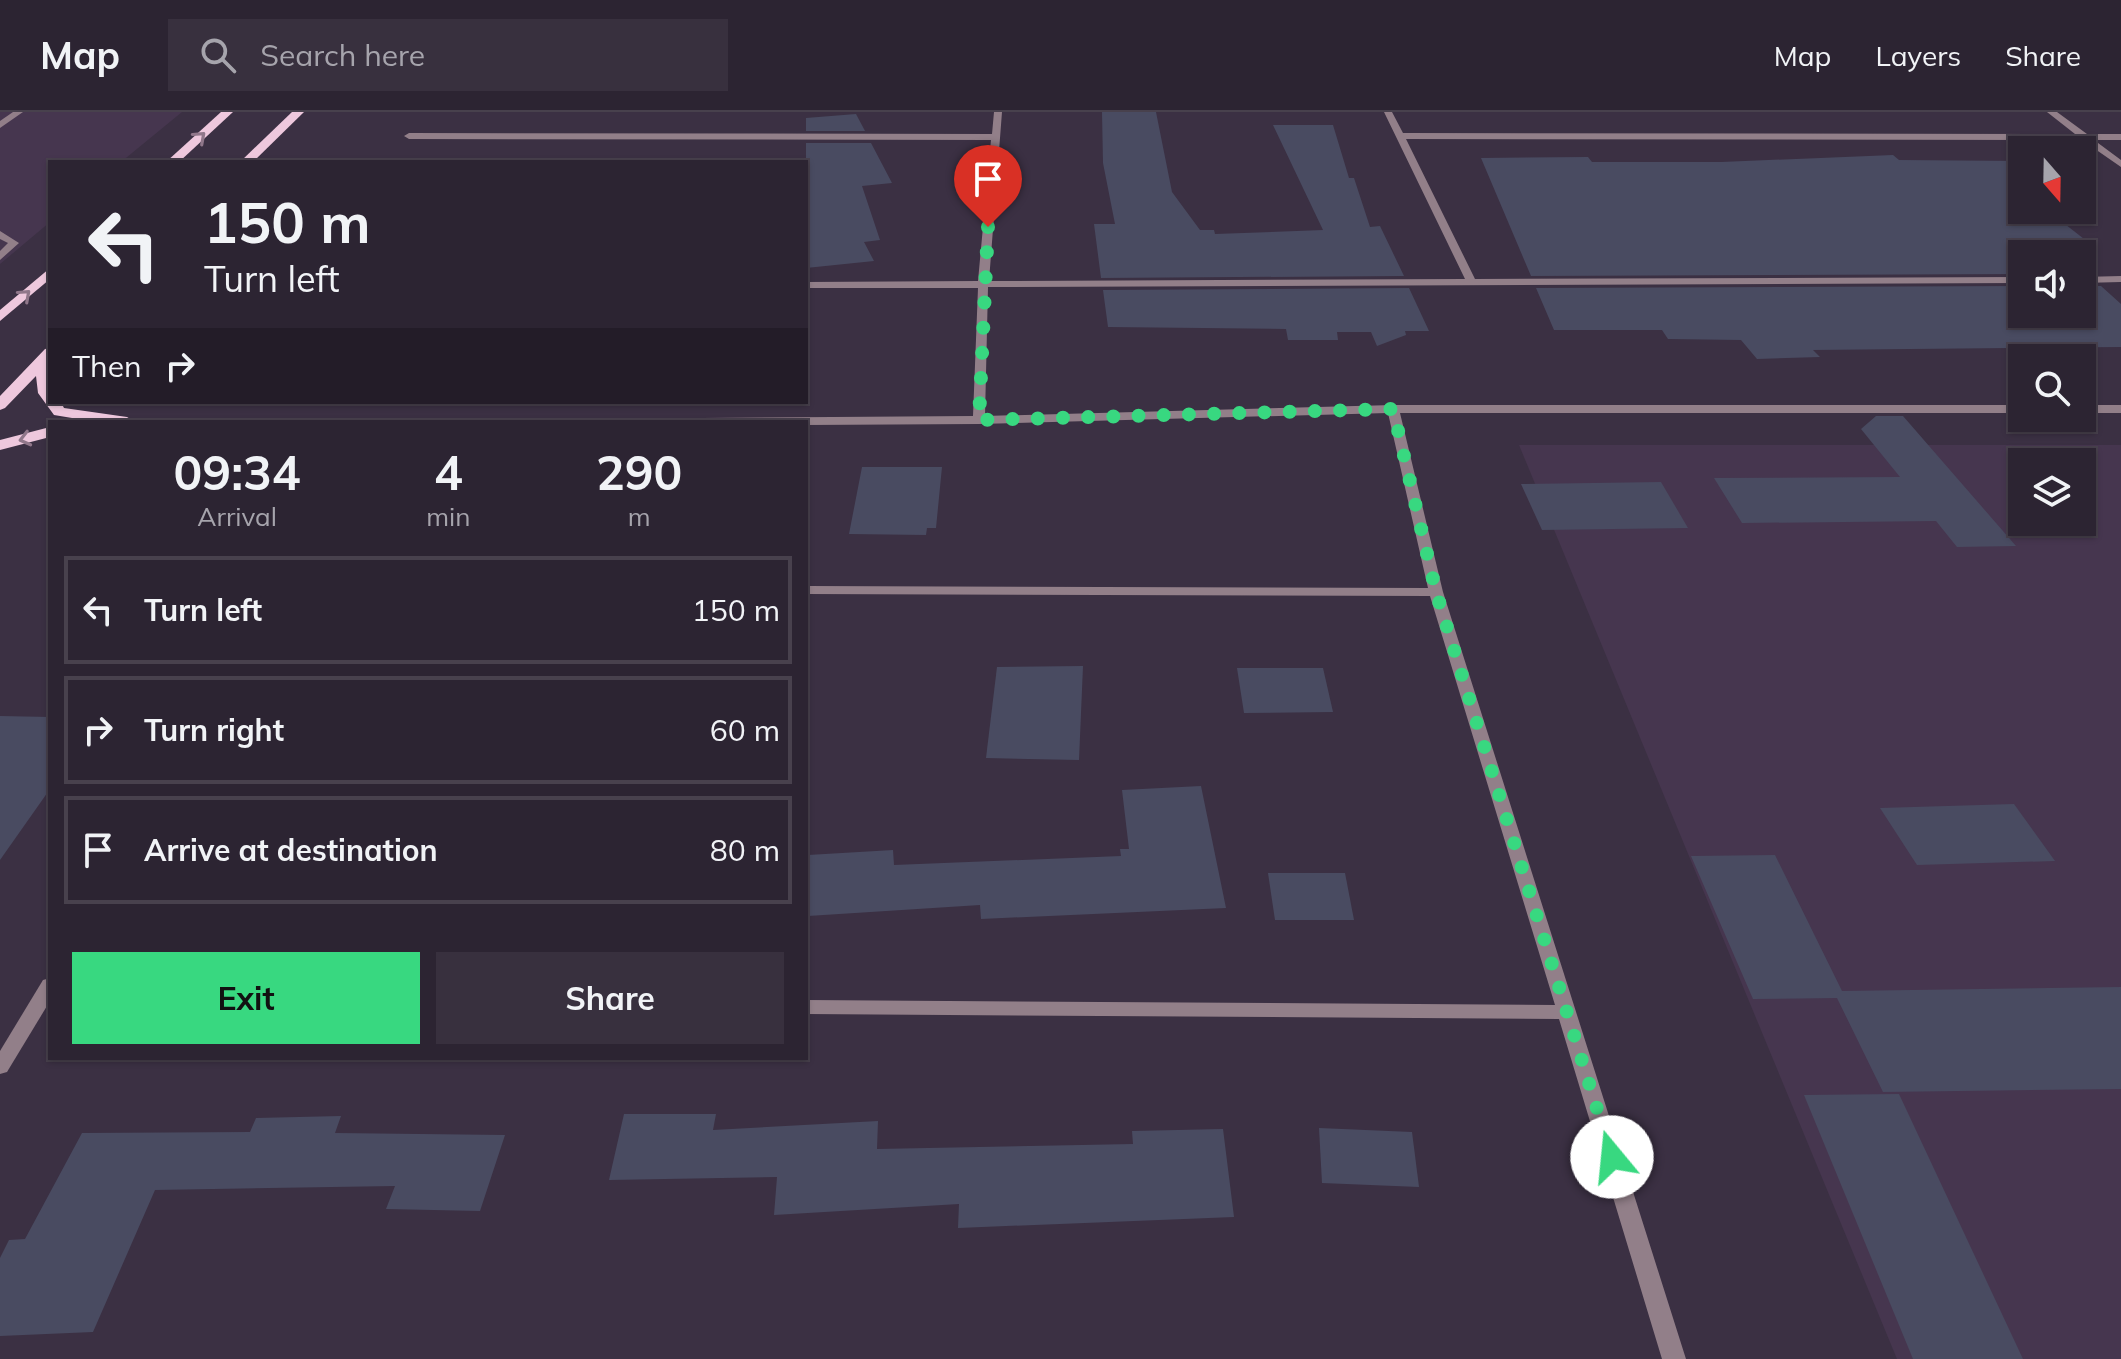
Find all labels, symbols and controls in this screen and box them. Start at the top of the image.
search box [168,19,728,91]
text: Map [40,31,120,79]
icon: search [196,33,240,77]
text: Search here [260,36,425,74]
text: Map [1774,38,1831,73]
text: Layers [1875,38,1961,73]
text: Share [2005,38,2081,73]
one-way arrow [190,132,205,147]
north arrow [2008,136,2096,224]
map controls [2008,136,2096,536]
pin [954,145,1022,227]
icon: arrive [966,157,1010,201]
text: 150 m [204,187,371,257]
icon: left [72,192,176,296]
button: sound [2008,240,2096,328]
text: Turn left [204,256,340,301]
one-way arrow [16,289,30,304]
icon: right [158,344,202,388]
button: search [2008,344,2096,432]
text: Then [72,347,142,385]
one-way arrow [19,429,32,446]
text: 09:34 [174,442,301,502]
text: 4 [434,442,463,502]
text: 290 [596,442,682,502]
button: layers [2008,448,2096,536]
text: Arrival [197,500,277,533]
text: min [426,500,470,533]
text: m [628,500,651,533]
icon: left [76,588,120,632]
text: Turn left [144,591,262,629]
text: 150 m [692,591,780,629]
icon: right [76,708,120,752]
text: Turn right [144,711,284,749]
text: 60 m [710,711,780,749]
icon: arrive [76,828,120,872]
text: Arrive at destination [144,831,438,869]
text: 80 m [710,831,780,869]
button: Exit [72,952,420,1044]
button: Share [436,952,784,1044]
position arrow [1570,1115,1654,1199]

